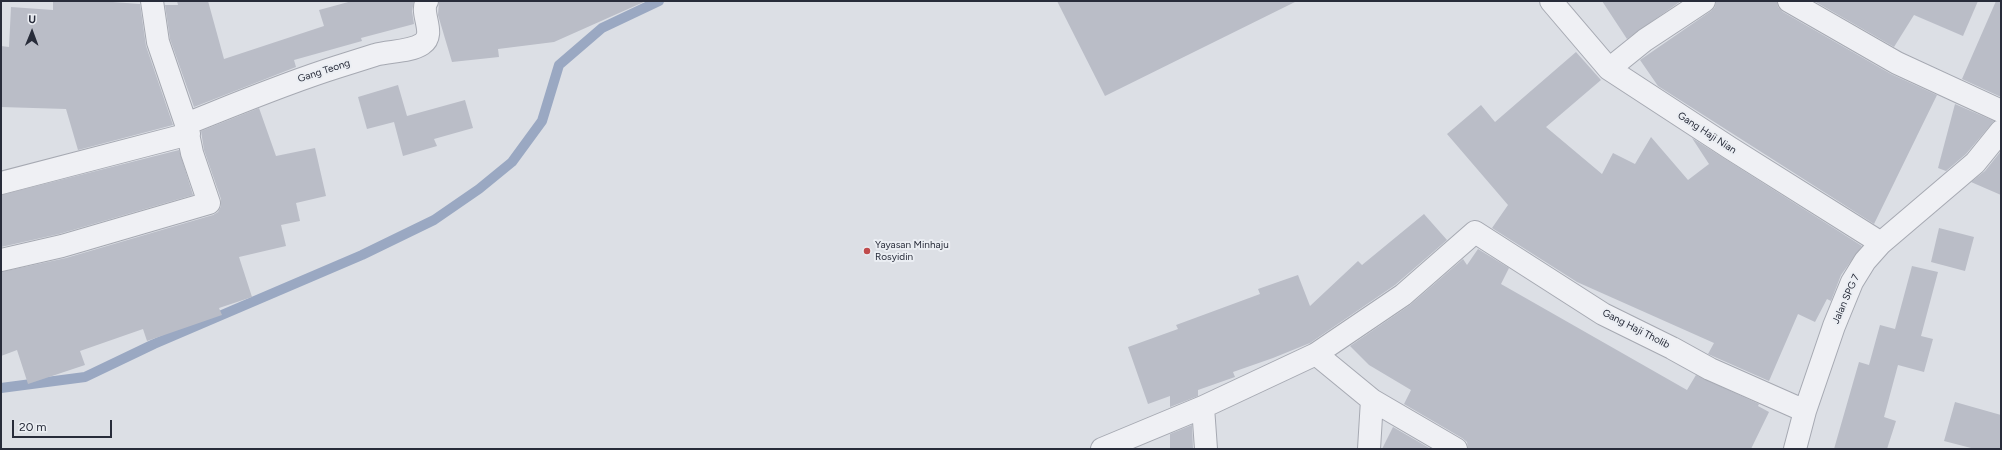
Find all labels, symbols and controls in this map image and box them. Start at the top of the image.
north arrow [12,12,52,52]
text: U [28,13,36,26]
street label: Gang Teong [296,57,352,85]
street label: Gang Haji Nian [1675,110,1739,156]
place label: Yayasan Minhaju Rosyidin [875,239,949,262]
marker: Yayasan Minhaju Rosyidin [862,246,872,256]
street label: Jalan SPG 7 [1830,272,1862,326]
street label: Gang Haji Tholib [1600,307,1672,351]
scale bar [14,412,114,438]
text: 20 m [19,420,47,434]

